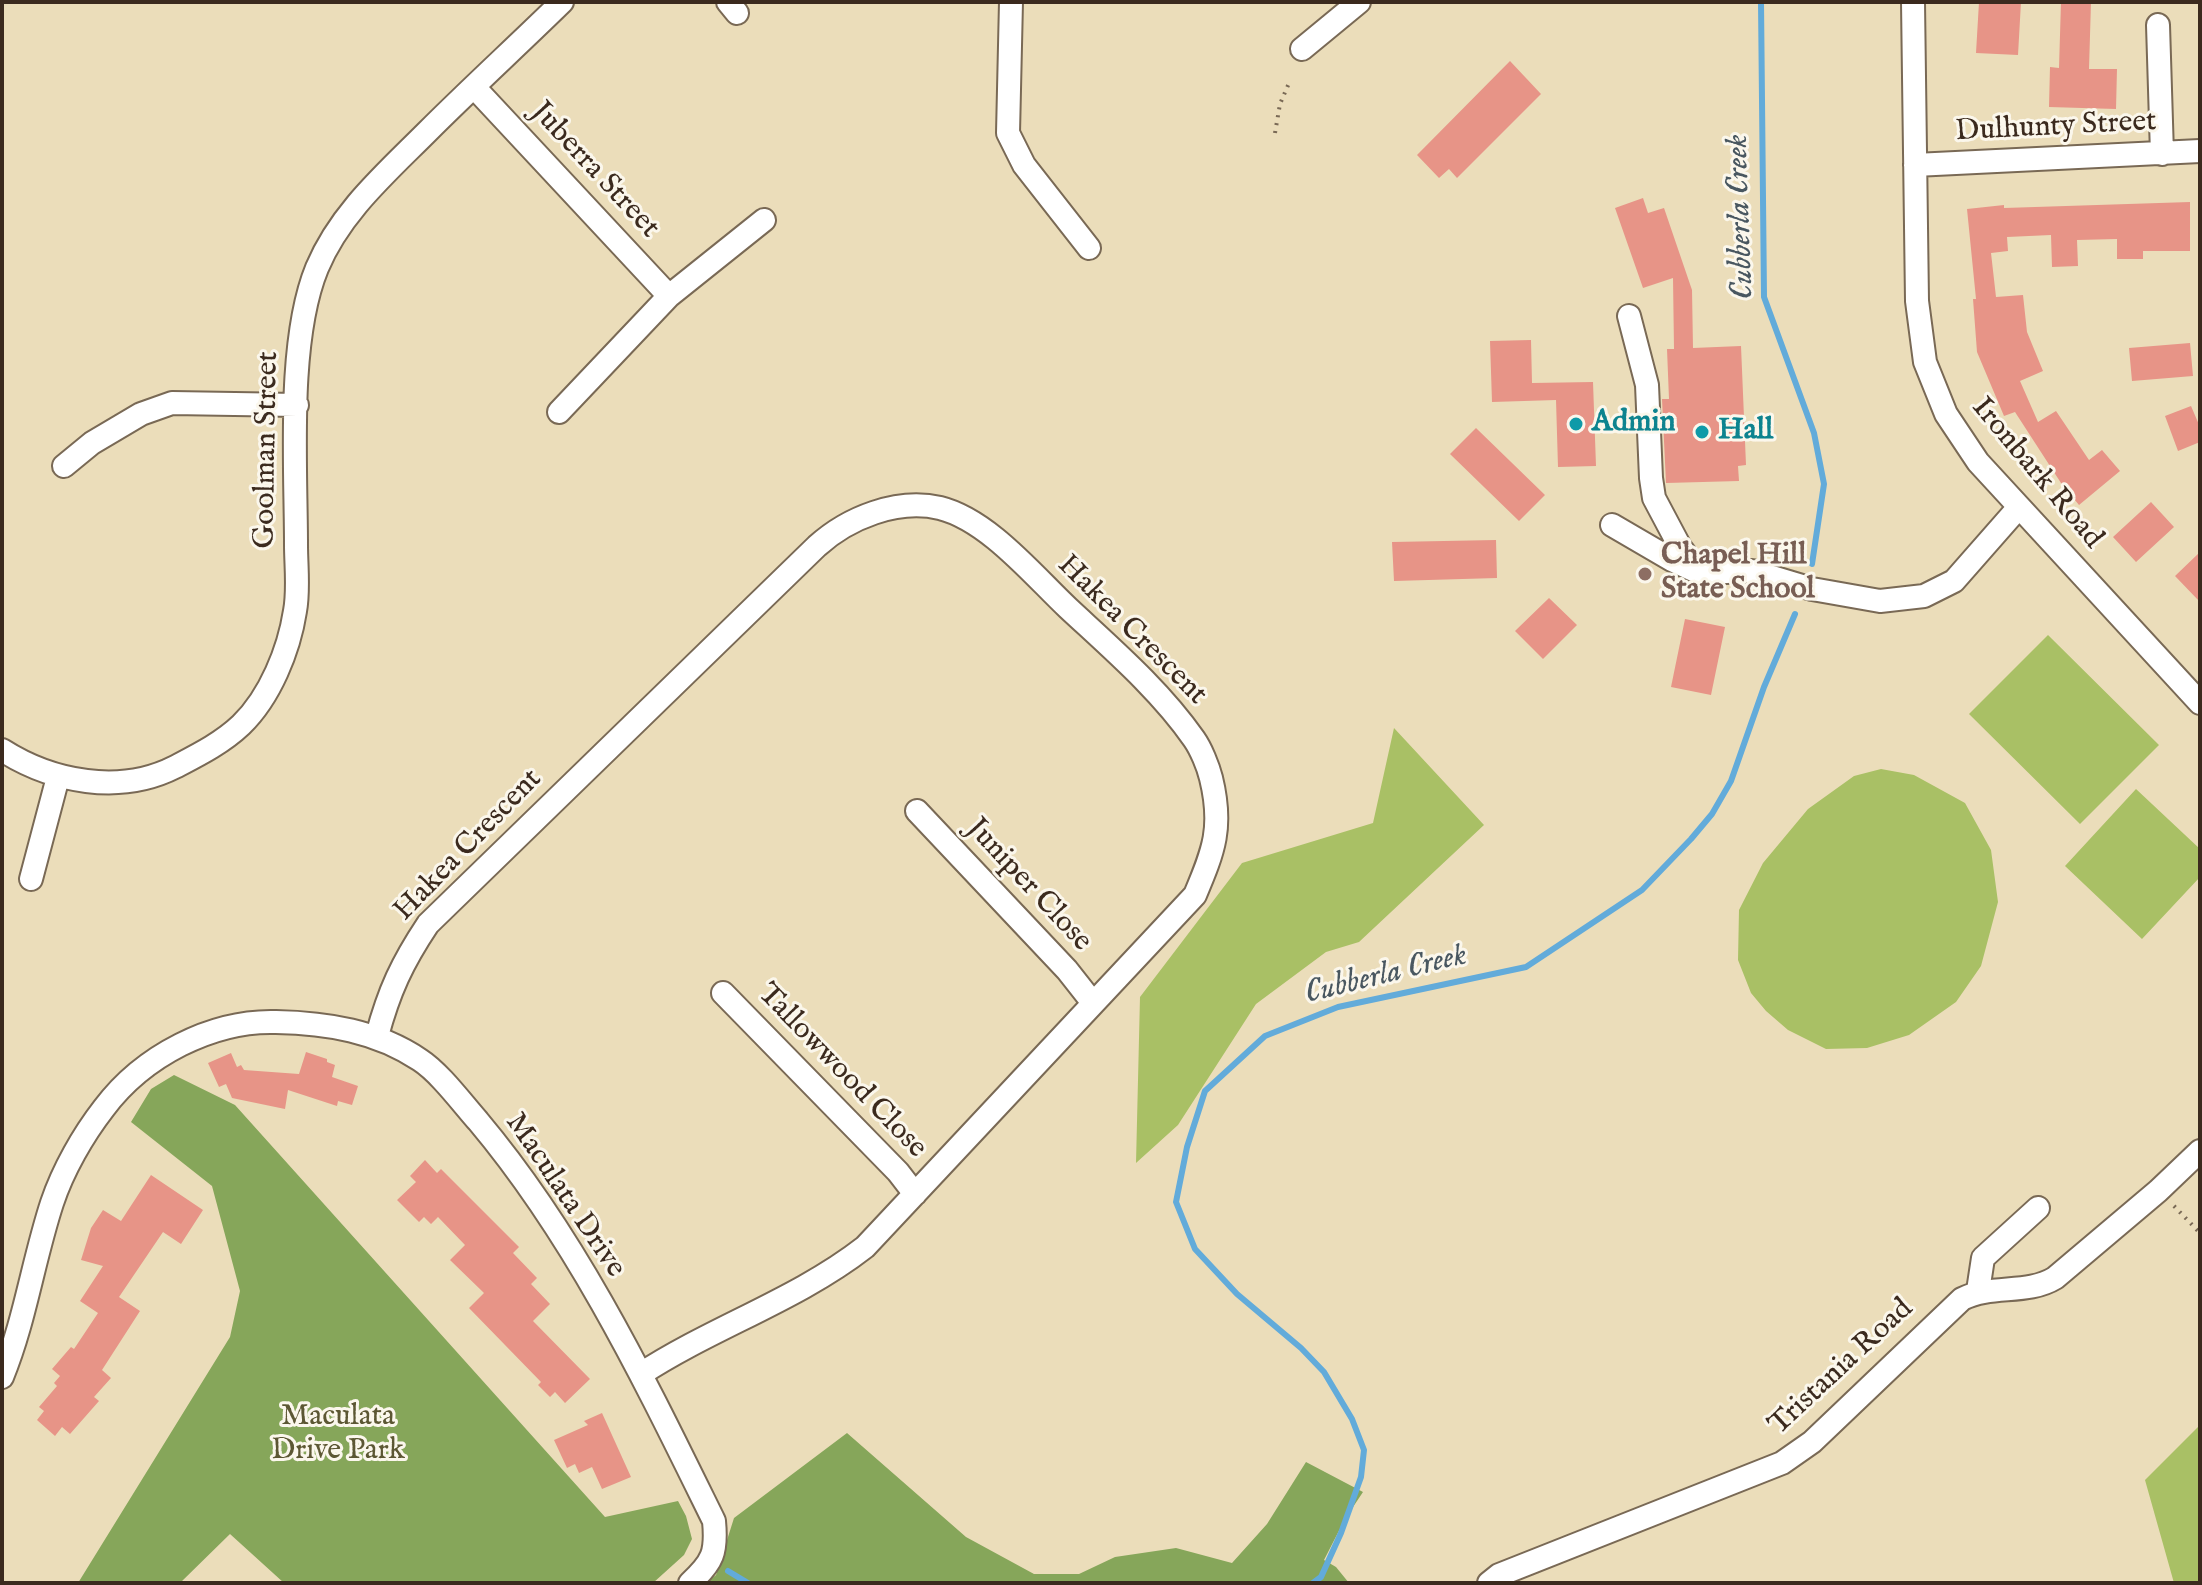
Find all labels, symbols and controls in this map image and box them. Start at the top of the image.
street label: Juberra Street [522,96,666,246]
street label: Dulhunty Street [1955,105,2157,151]
water label: Cubberla Creek [1720,134,1764,300]
street label: Goolman Street [248,351,288,549]
street label: Ironbark Road [1962,391,2110,557]
place label: Admin [1592,406,1675,442]
place label: Hall [1718,414,1773,450]
marker: Admin [1567,415,1585,433]
marker: Hall [1693,423,1711,441]
place label: Chapel Hill State School [1661,539,1815,610]
street label: Hakea Crescent [1048,548,1214,714]
marker: Chapel Hill State School [1636,565,1654,583]
street label: Hakea Crescent [388,763,550,929]
street label: Juniper Close [957,812,1099,960]
water label: Cubberla Creek [1301,937,1471,1015]
street label: Tallowwood Close [749,977,933,1167]
street label: Maculata Drive [496,1107,632,1285]
street label: Tristania Road [1763,1292,1921,1444]
park label: Maculata Drive Park [271,1400,405,1470]

